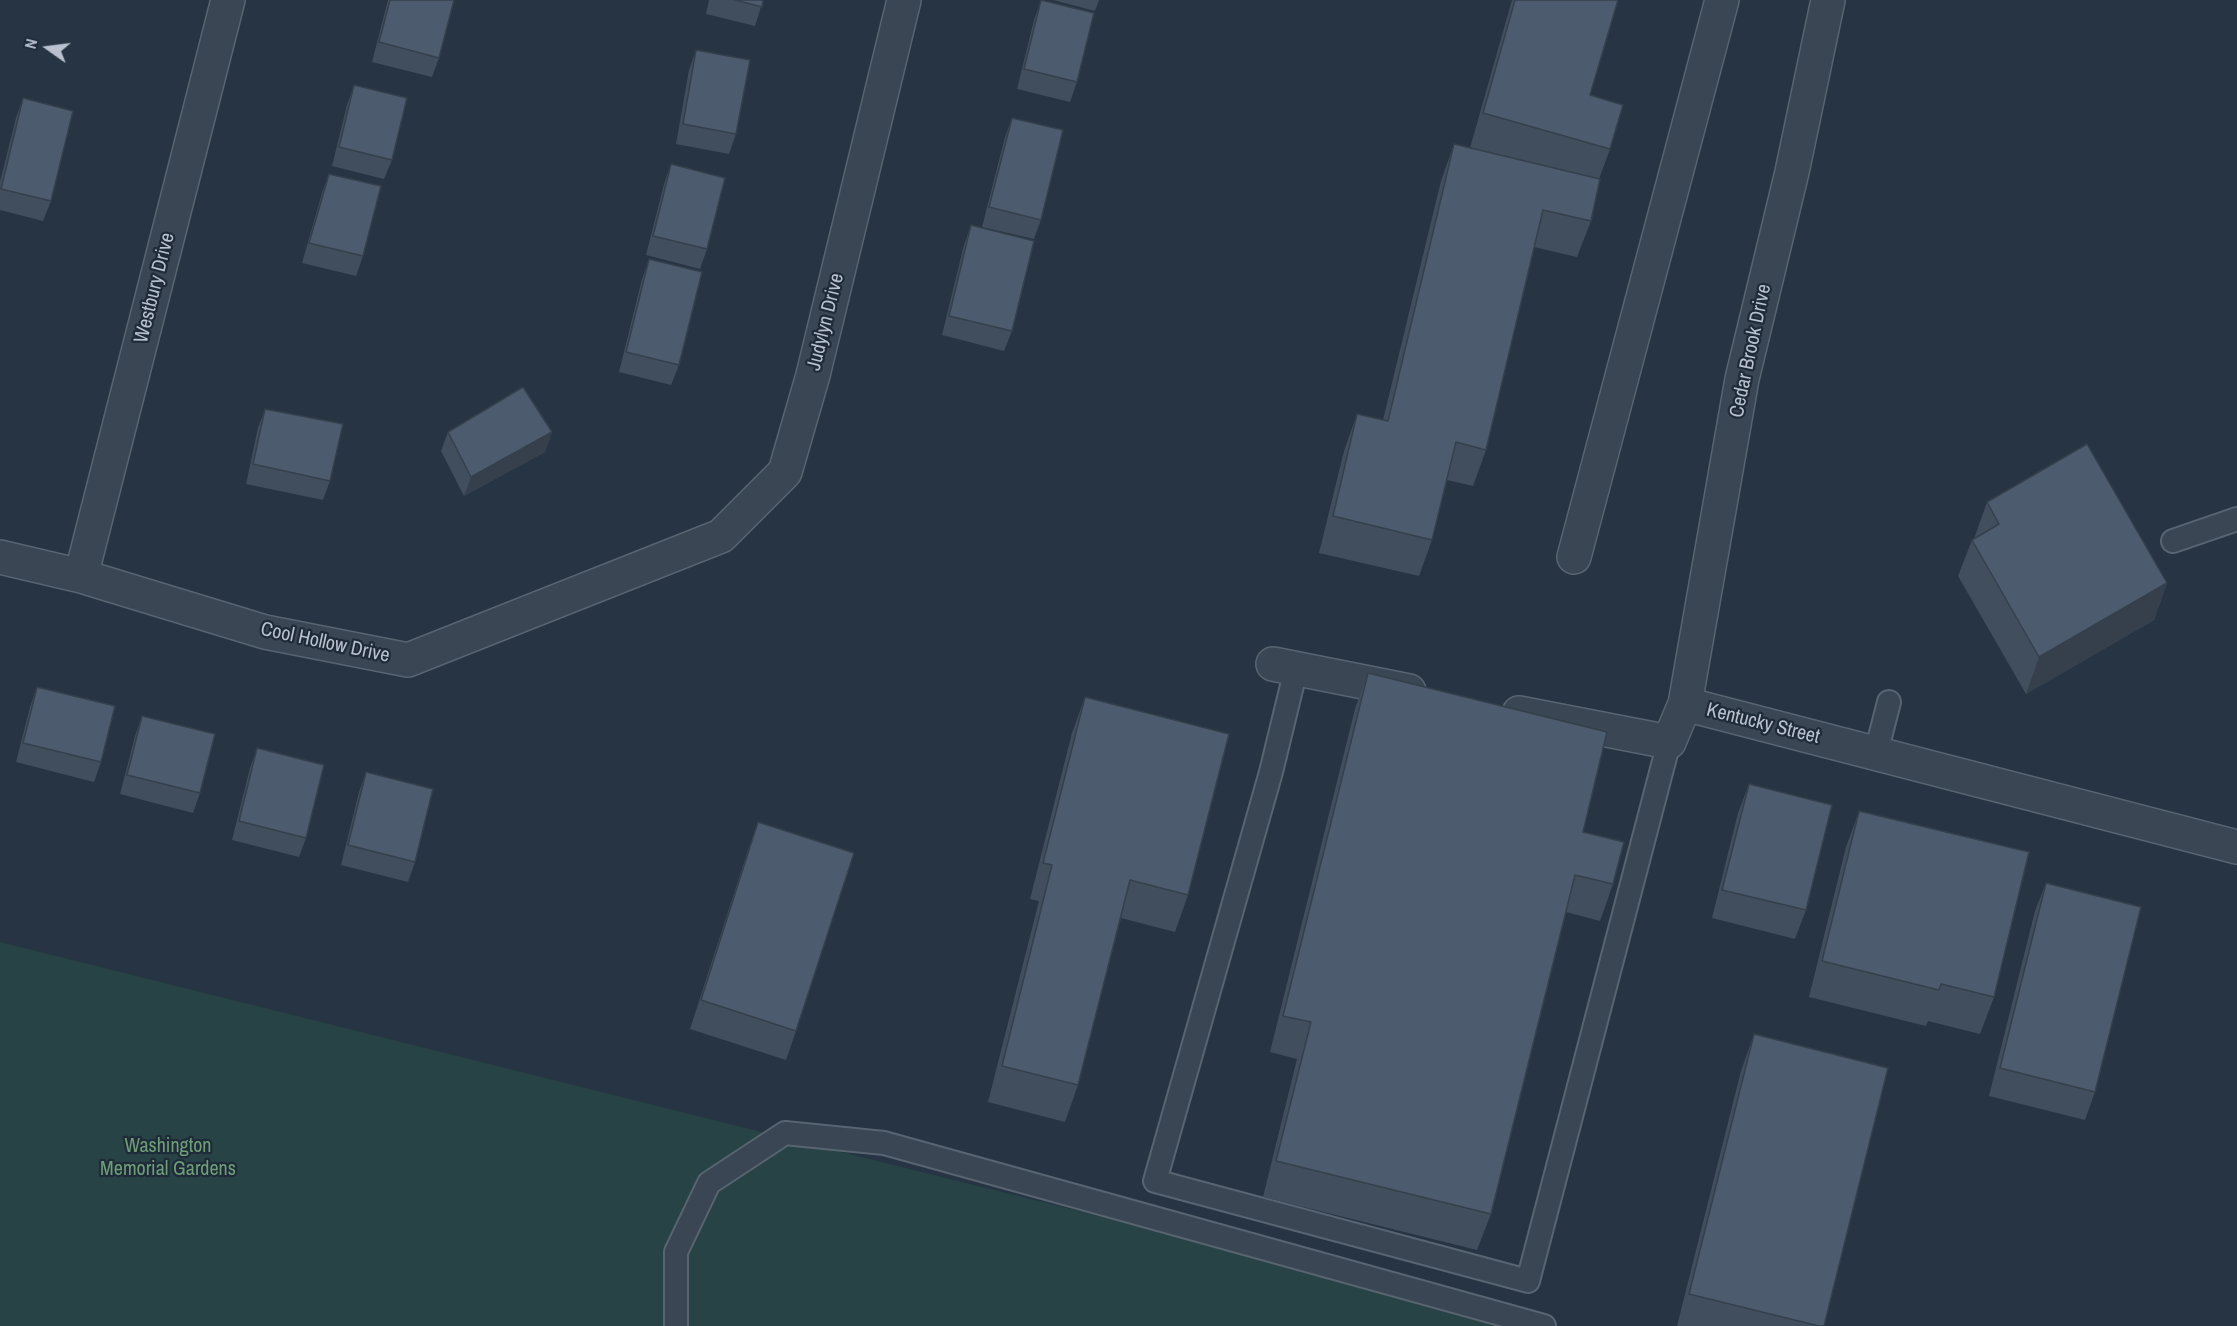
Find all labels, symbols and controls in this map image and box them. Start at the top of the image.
north arrow [18,18,78,78]
text: N [19,36,42,51]
street label: Westbury Drive [130,230,180,346]
street label: Judylyn Drive [802,271,850,373]
street label: Cedar Brook Drive [1725,282,1777,420]
street label: Cool Hollow Drive [258,618,392,668]
street label: Kentucky Street [1704,698,1822,750]
park label: Washington Memorial Gardens [100,1135,236,1182]

